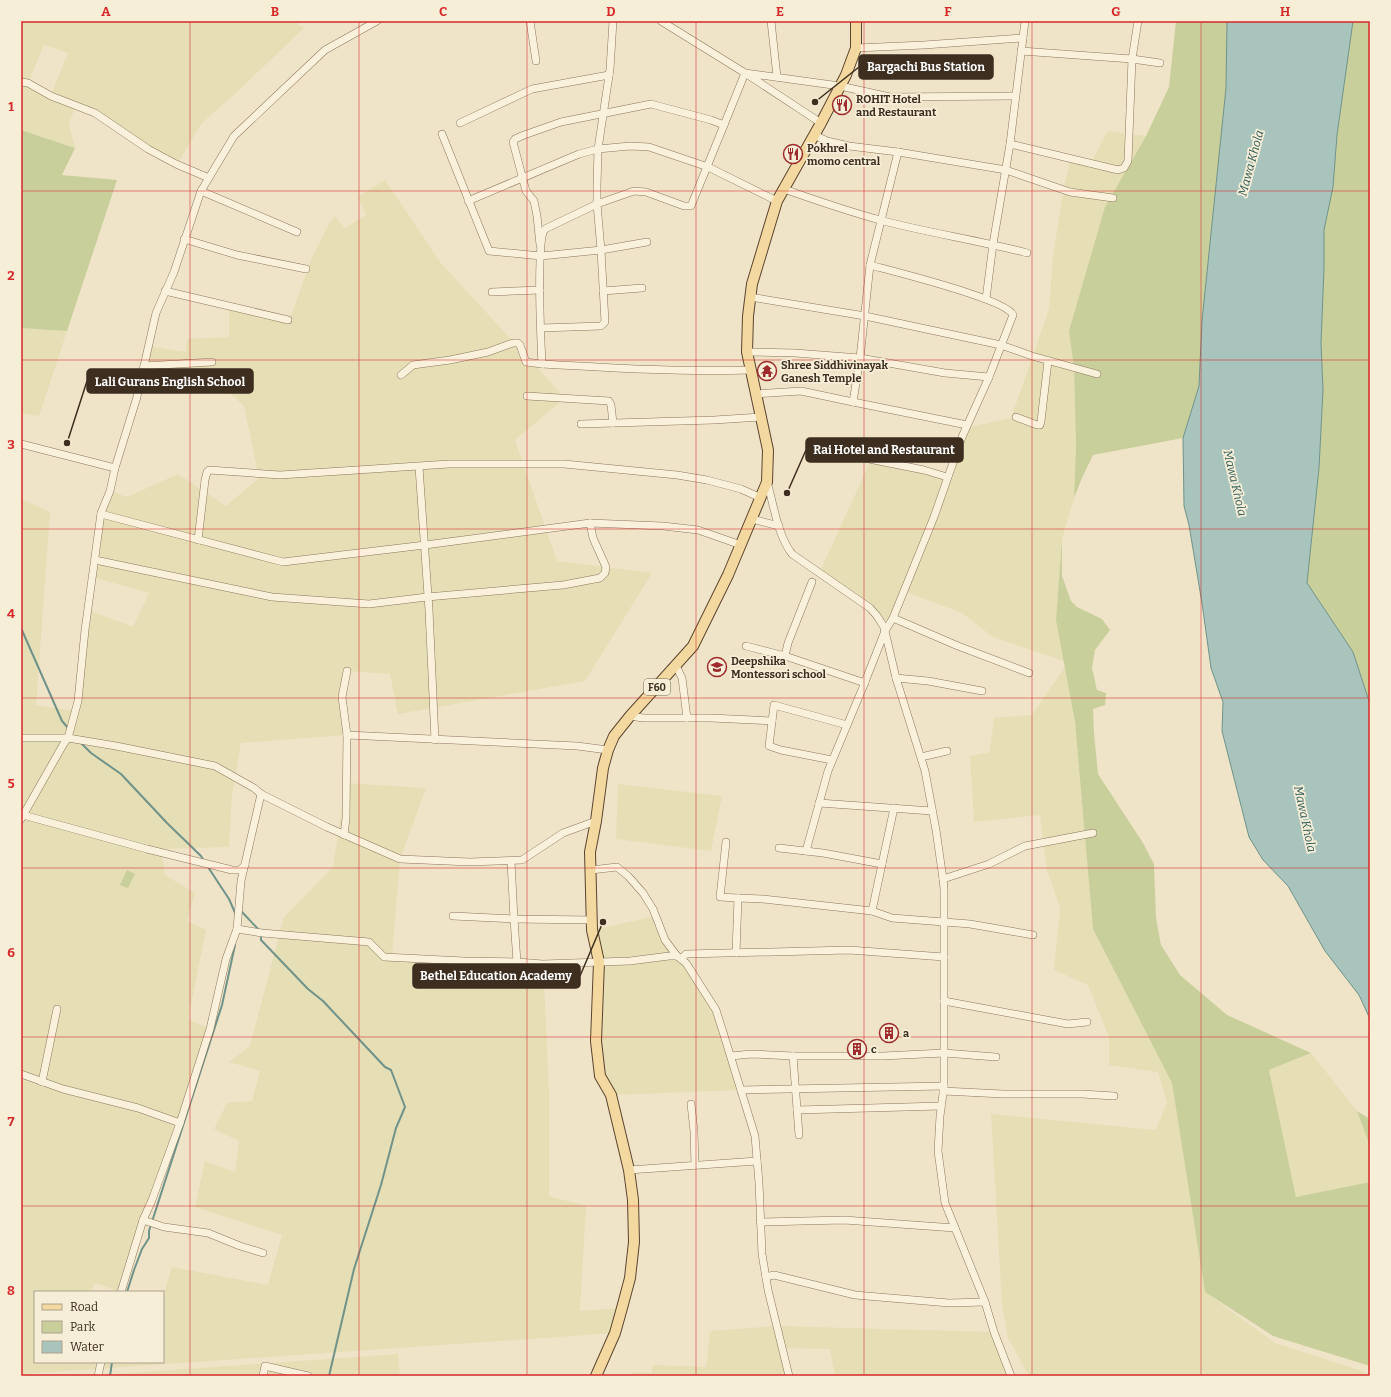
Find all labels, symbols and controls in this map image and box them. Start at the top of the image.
text: A [101,4,111,19]
text: B [271,4,279,19]
text: C [439,4,447,19]
text: D [606,4,616,19]
text: E [776,4,784,19]
text: F [944,4,952,19]
text: G [1111,4,1121,19]
text: H [1280,4,1290,19]
callout: Bargachi Bus Station [859,55,993,79]
text: Bargachi Bus Station [867,60,985,74]
place label: ROHIT Hotel and Restaurant [856,93,937,119]
restaurant icon: ROHIT Hotel and Restaurant [831,94,853,116]
text: 1 [8,99,14,114]
water label: Mawa Khola [1235,129,1267,197]
place label: Pokhrel momo central [807,142,881,168]
restaurant icon: Pokhrel momo central [782,143,804,165]
text: 2 [7,268,15,283]
place label: Shree Siddhivinayak Ganesh Temple [781,359,888,385]
temple icon: Shree Siddhivinayak Ganesh Temple [756,360,778,382]
callout: Lali Gurans English School [87,369,253,393]
text: Lali Gurans English School [95,375,245,389]
text: 3 [7,437,15,452]
callout: Rai Hotel and Restaurant [806,438,963,462]
text: Rai Hotel and Restaurant [813,443,955,457]
water label: Mawa Khola [1221,448,1249,518]
text: 4 [7,606,15,621]
place label: Deepshika Montessori school [731,655,827,681]
school or university icon: Deepshika Montessori school [706,656,728,678]
road number: F60 [644,679,670,695]
text: 5 [7,776,15,791]
water label: Mawa Khola [1291,784,1319,854]
text: 6 [7,945,15,960]
callout: Bethel Education Academy [413,964,580,988]
text: Bethel Education Academy [420,969,572,983]
building icon: a [878,1022,900,1044]
place label: a [903,1027,910,1040]
building icon: c [846,1038,868,1060]
place label: c [871,1043,877,1056]
text: 7 [8,1114,15,1129]
text: 8 [7,1283,15,1298]
legend [34,1291,164,1363]
text: Road [70,1300,98,1314]
text: Park [70,1320,96,1334]
text: Water [70,1340,105,1354]

